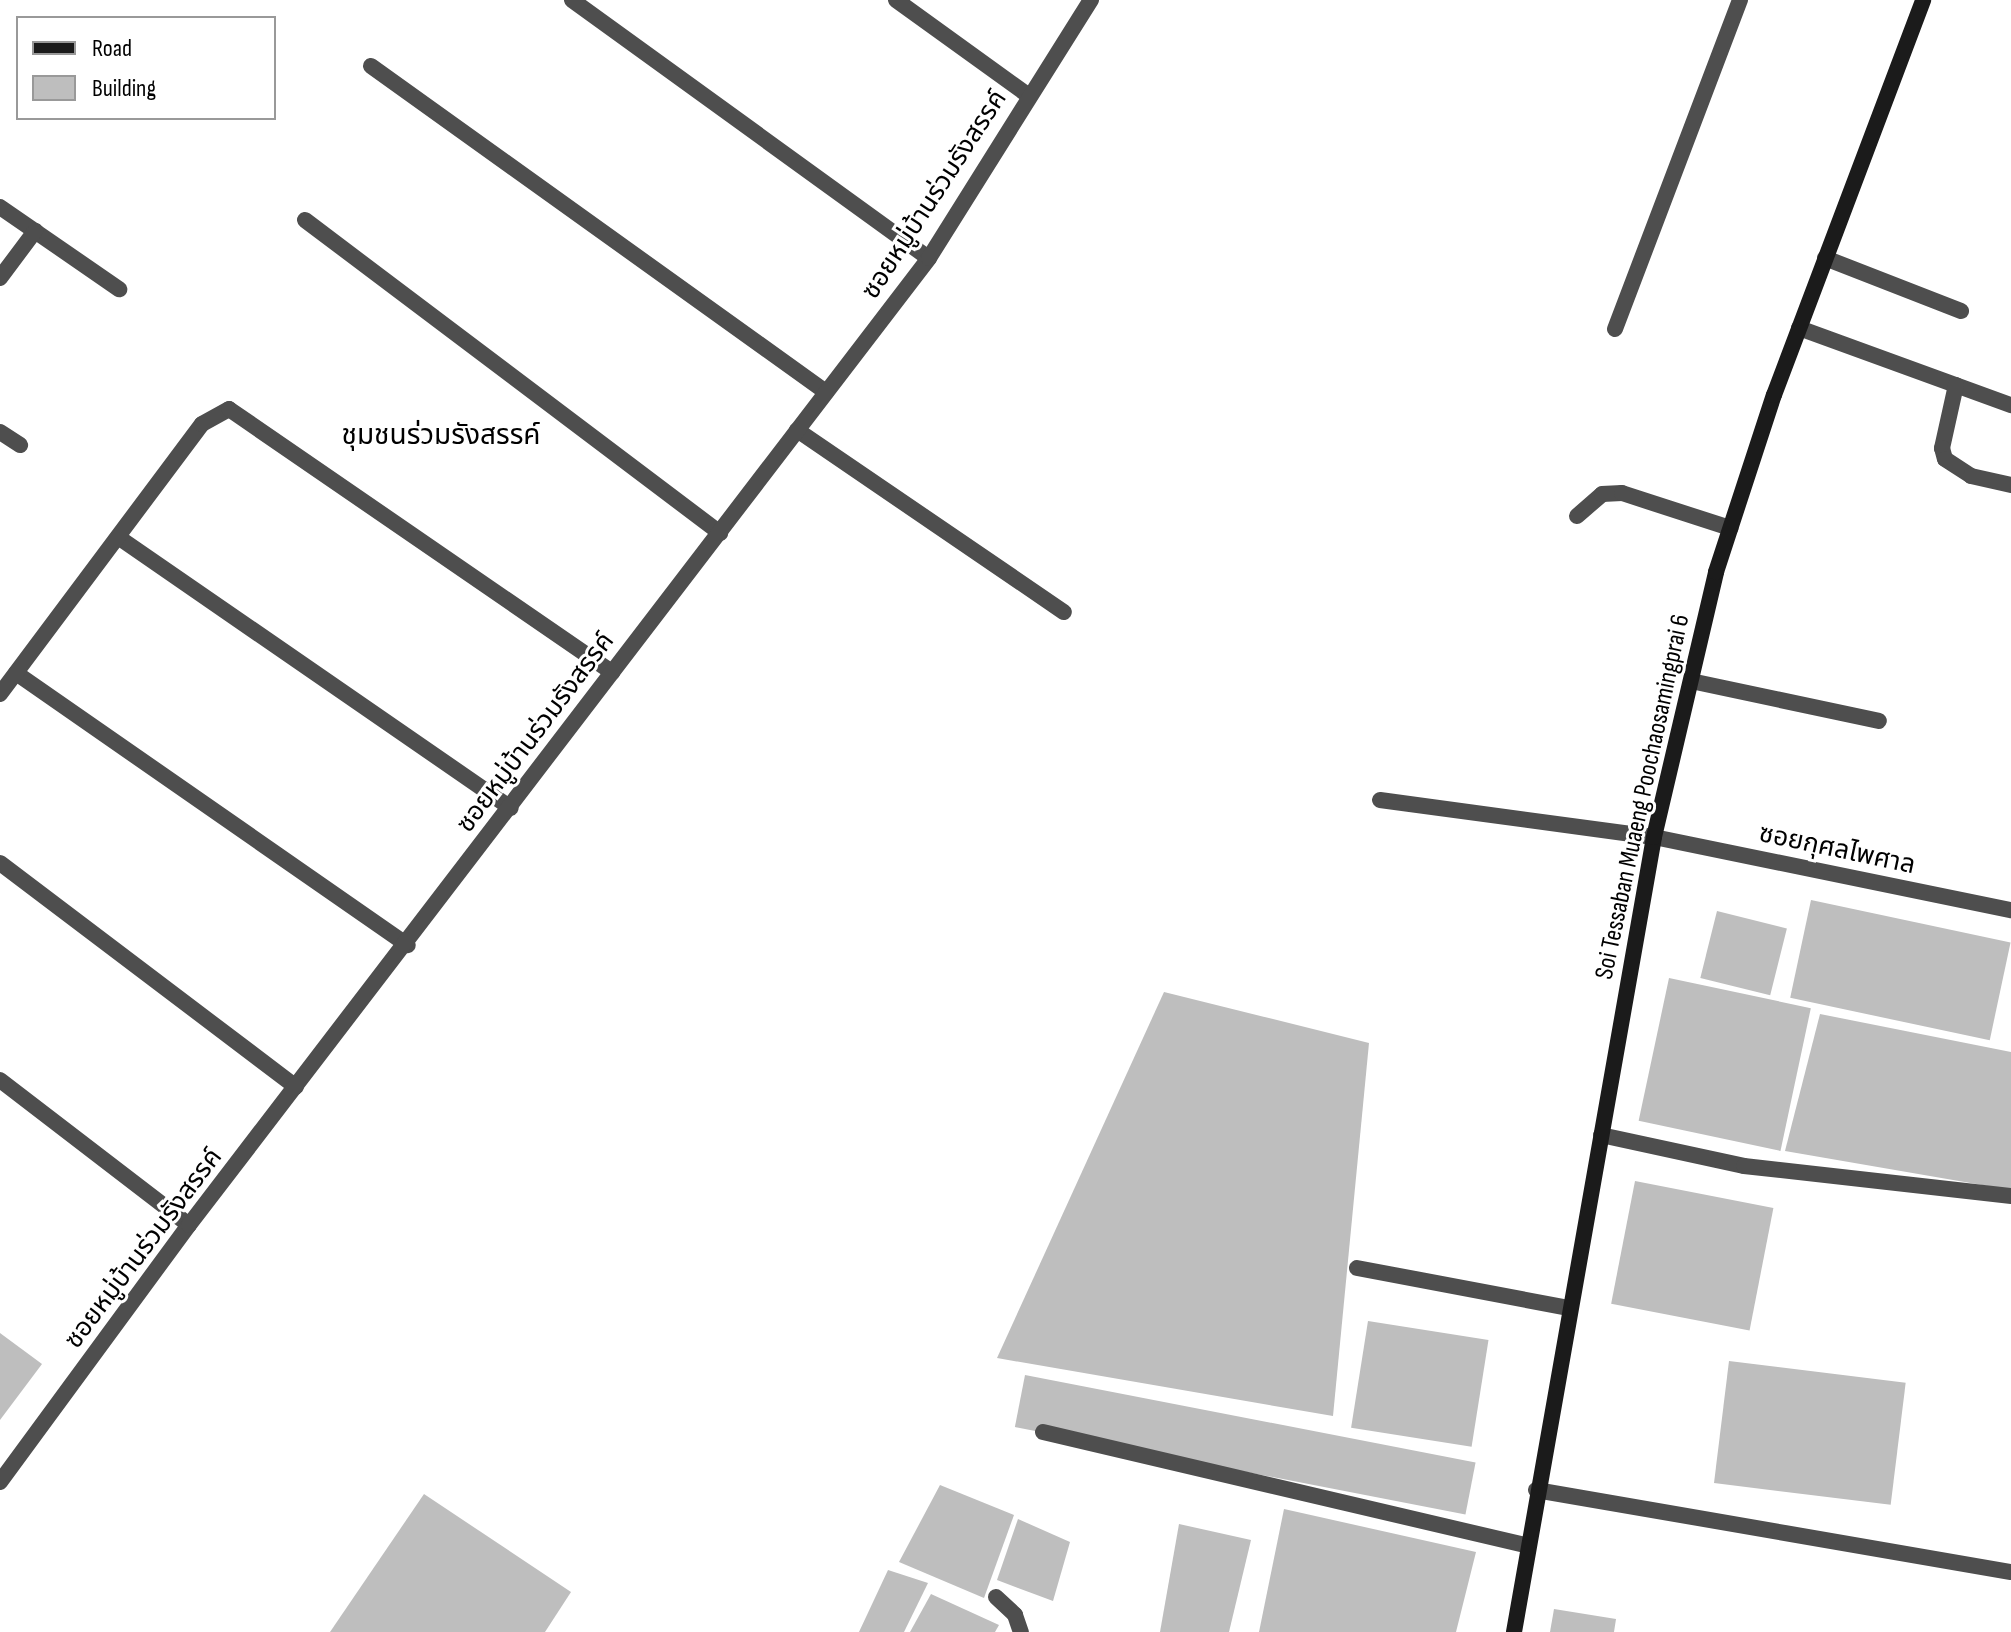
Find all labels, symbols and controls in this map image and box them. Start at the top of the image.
legend [16,16,276,120]
text: Road [92,34,132,63]
text: Building [92,74,156,103]
street label: ซอยหมู่บ้านร่วมรังสรรค์ [856,85,1014,305]
district label: ชุมชนร่วมรังสรรค์ [341,419,541,453]
street label: Soi Tessaban Muaeng Poochaosamingprai 6 [1589,612,1697,982]
street label: ซอยหมู่บ้านร่วมรังสรรค์ [451,627,621,839]
street label: ซอยกุศลไพศาล [1756,818,1918,882]
street label: ซอยหมู่บ้านร่วมรังสรรค์ [59,1143,229,1355]

